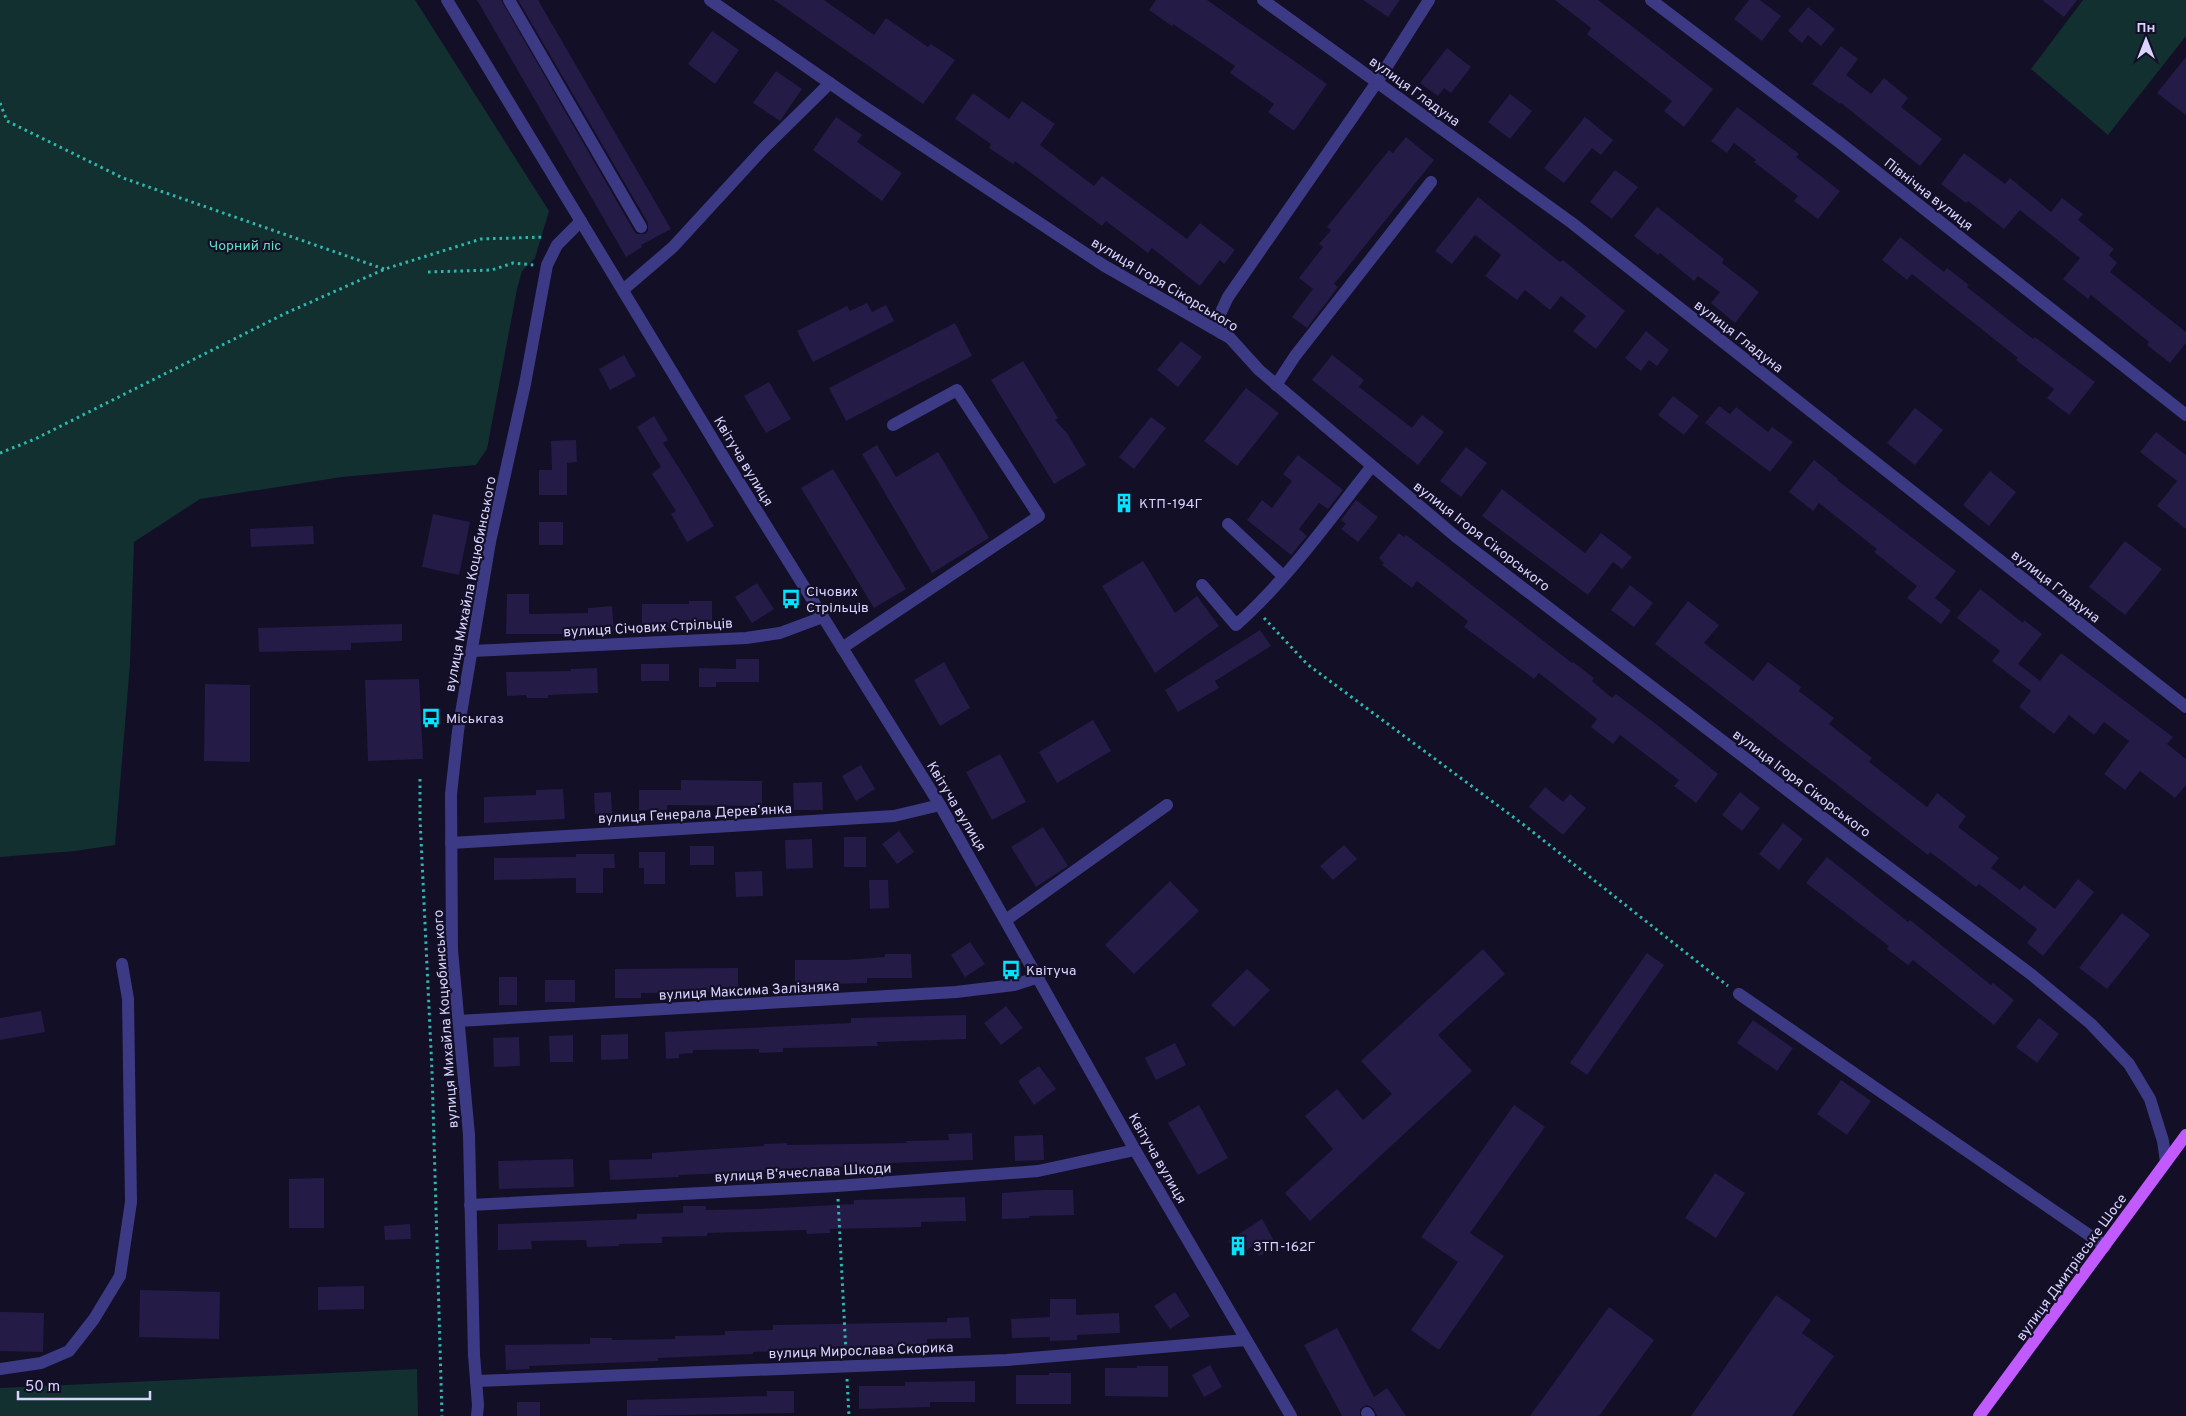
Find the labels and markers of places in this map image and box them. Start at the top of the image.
building icon: КТП-194Г [1113,492,1135,514]
place label: КТП-194Г [1139,496,1202,513]
place label: Січових Стрільців [806,584,869,617]
bus stop icon: Січових Стрільців [780,588,802,610]
bus stop icon: Міськгаз [420,707,442,729]
place label: Міськгаз [446,711,504,728]
bus stop icon: Квітуча [1000,959,1022,981]
place label: Квітуча [1026,963,1076,980]
building icon: ЗТП-162Г [1227,1235,1249,1257]
place label: ЗТП-162Г [1253,1239,1316,1256]

